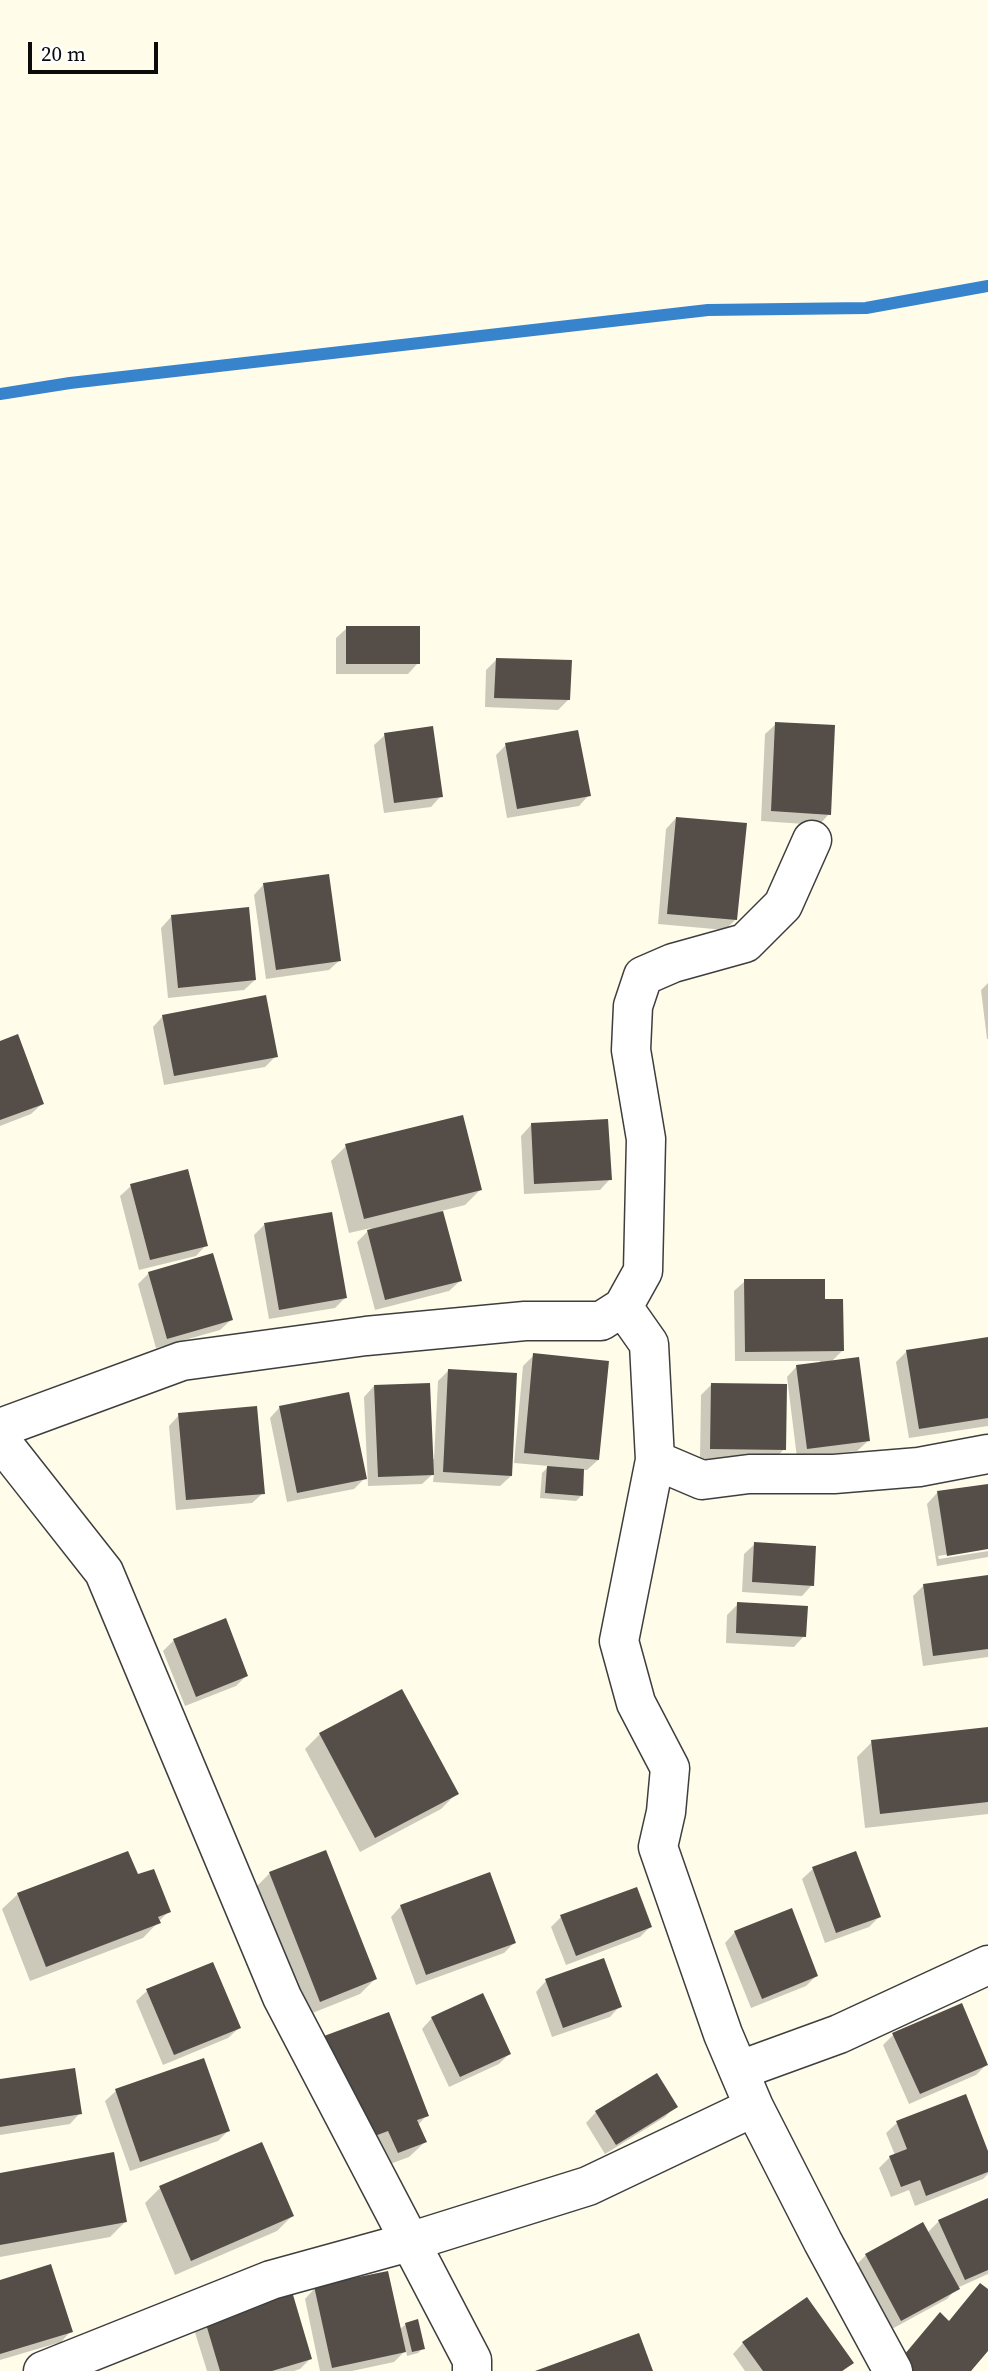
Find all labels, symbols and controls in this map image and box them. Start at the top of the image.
scale bar [32,28,161,72]
text: 20 m [41,39,86,68]

